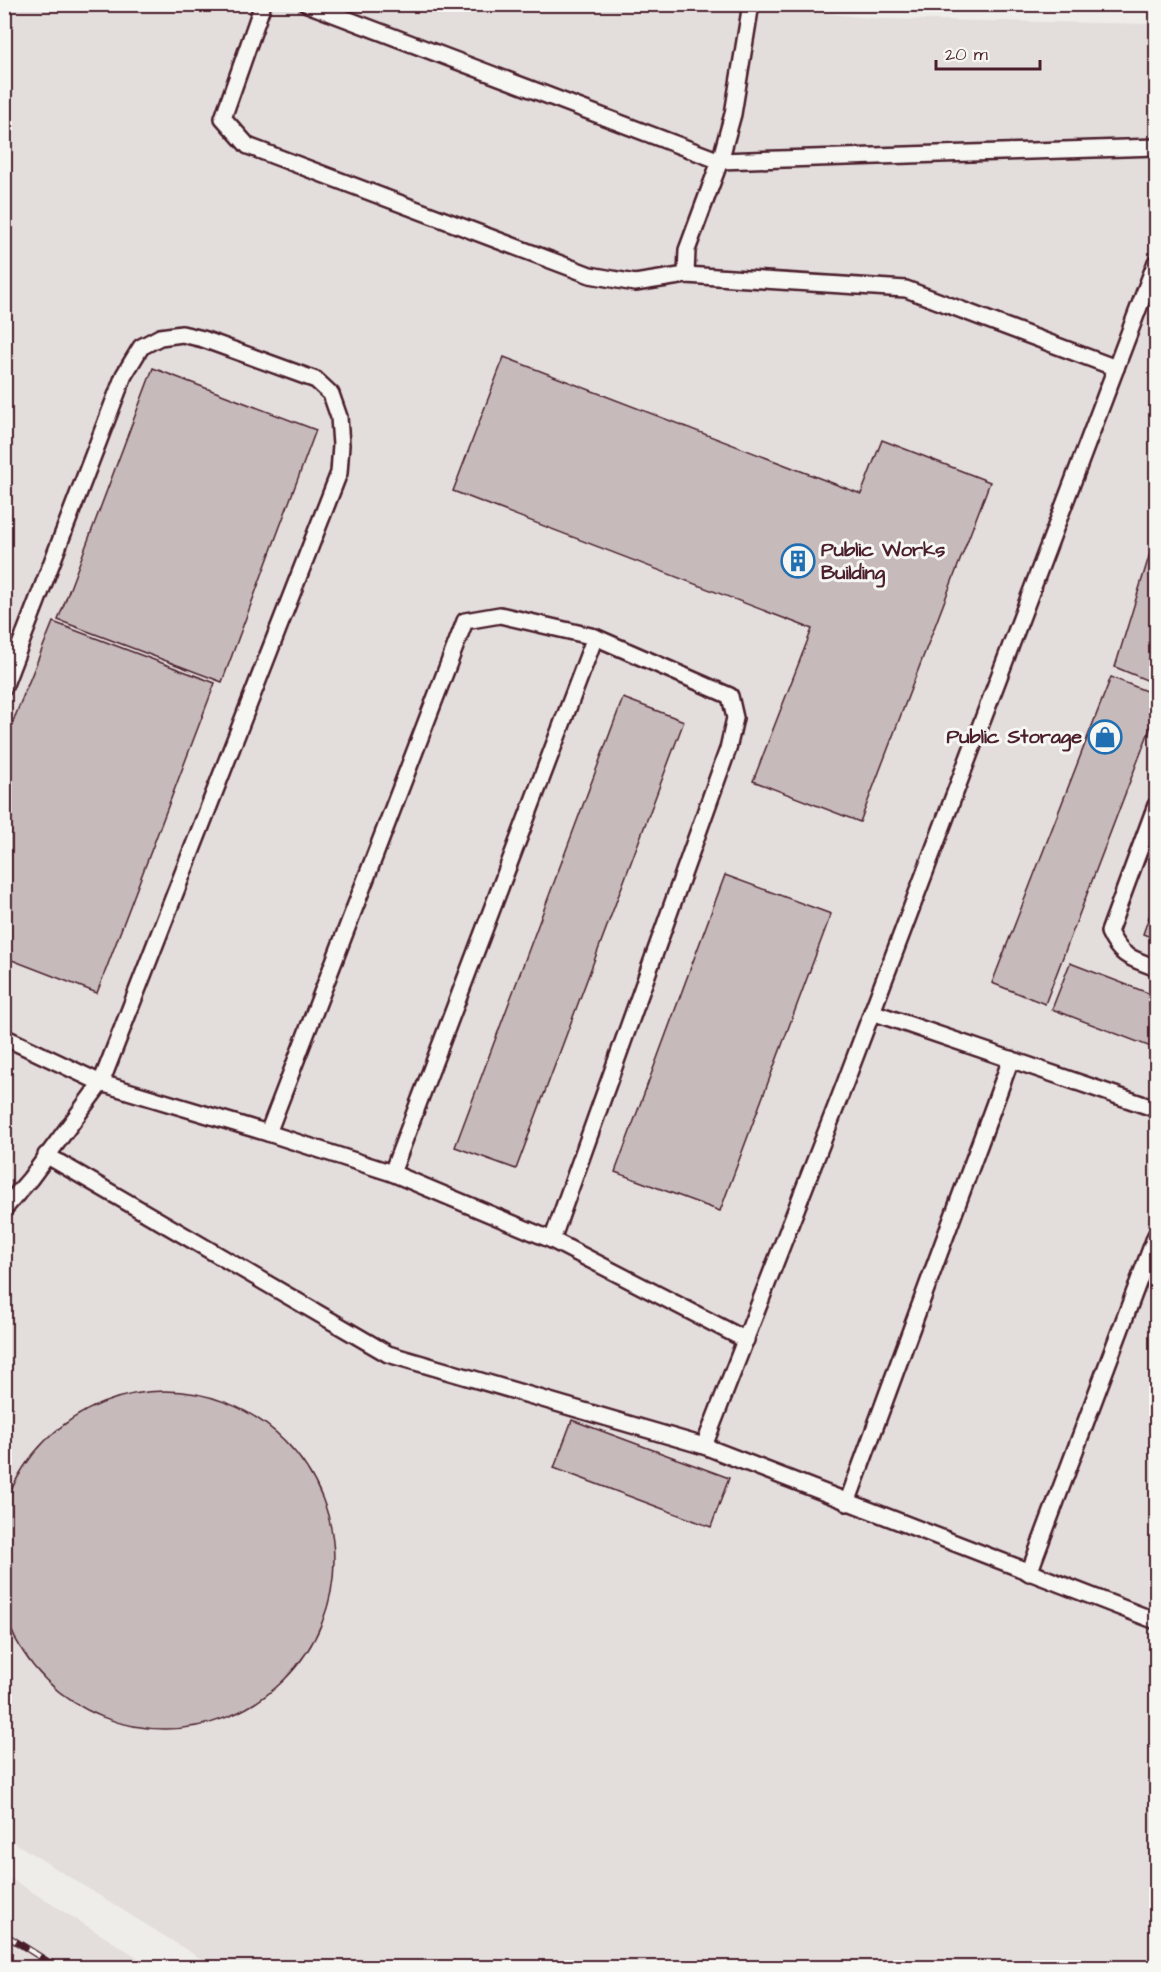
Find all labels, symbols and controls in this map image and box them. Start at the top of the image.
scale bar [936,33,1040,71]
text: 20 m [945,42,988,67]
place label: Public Works Building [821,536,945,588]
building icon: Public Works Building [780,543,816,579]
shop icon: Public Storage [1087,719,1123,755]
place label: Public Storage [946,723,1082,752]

